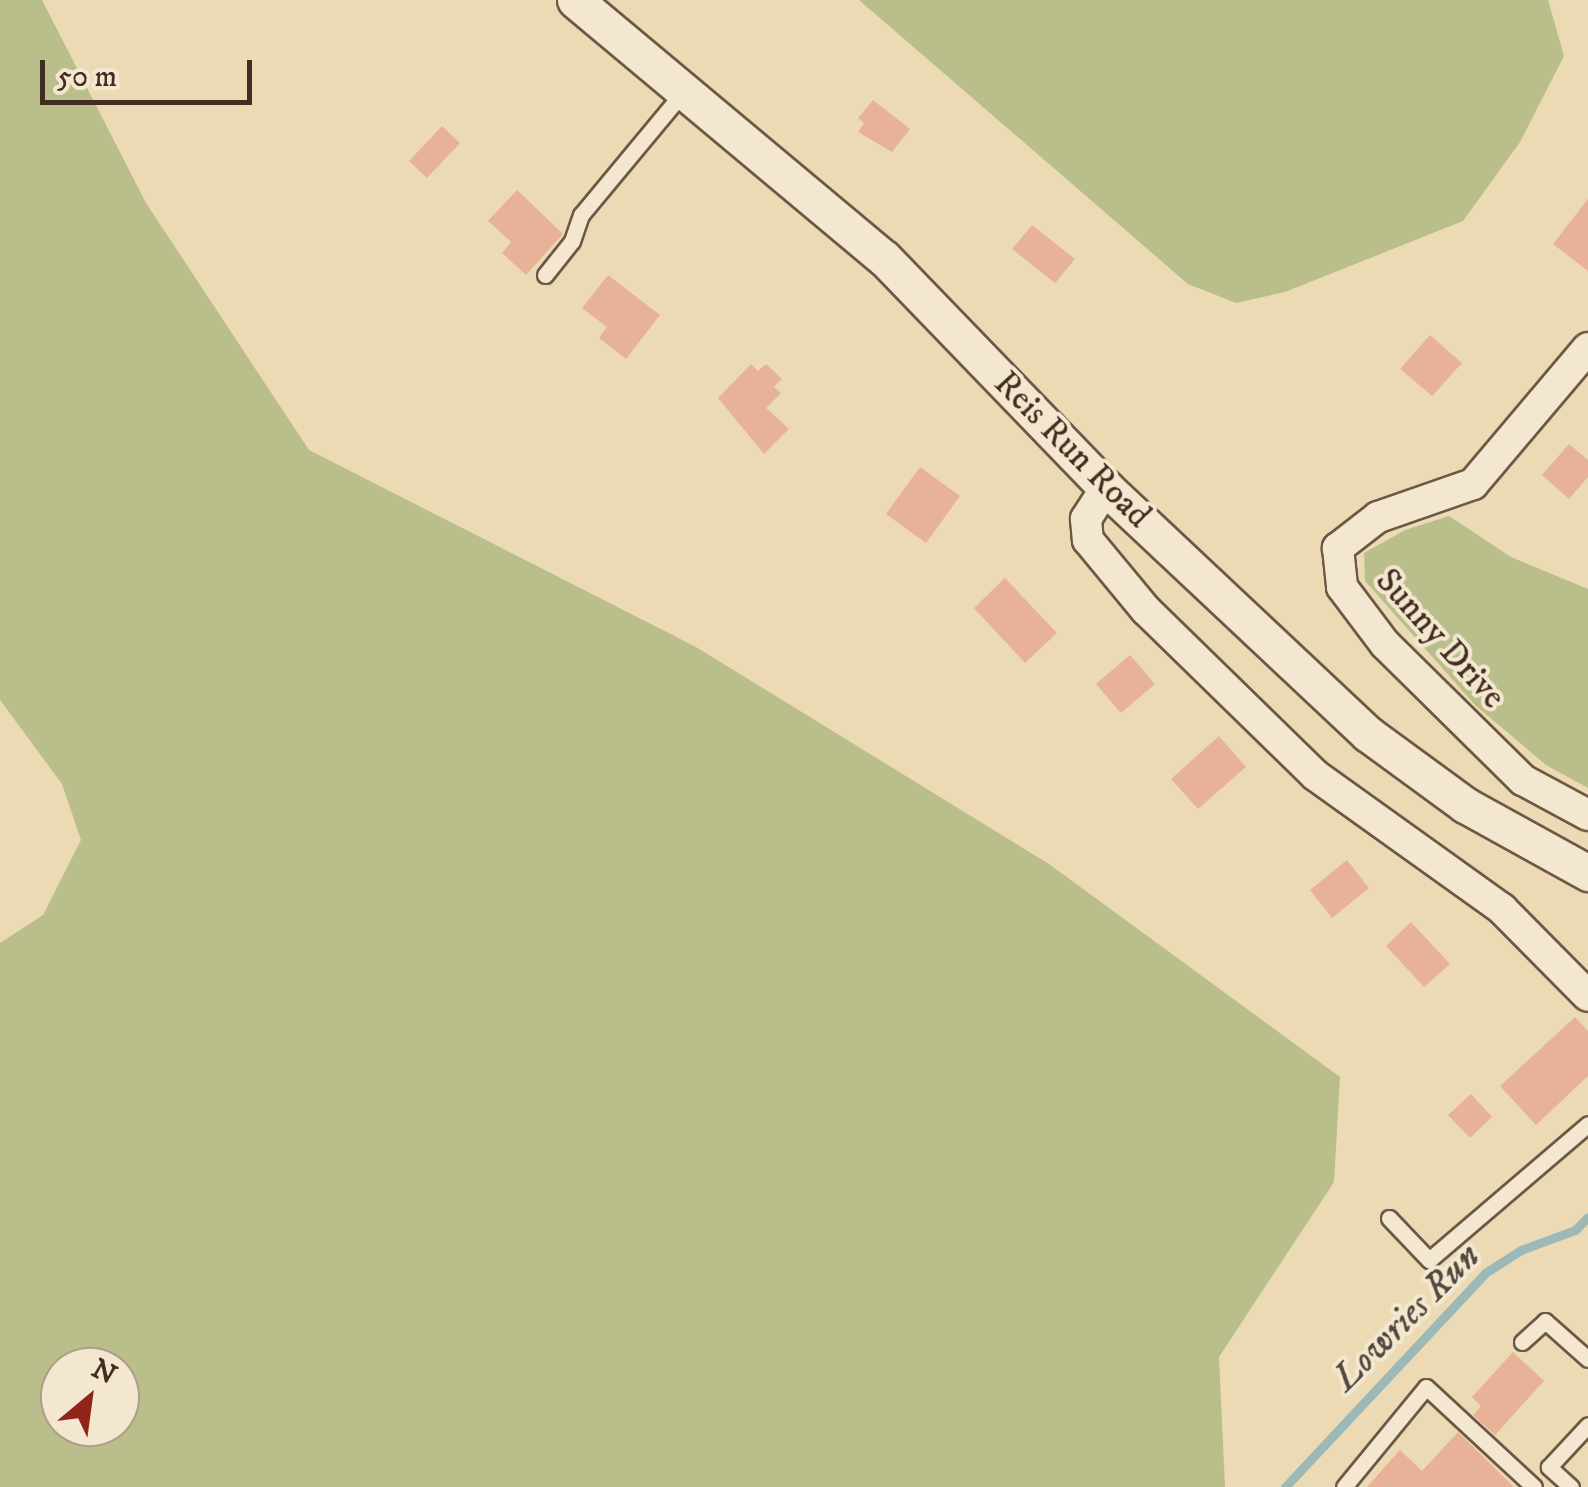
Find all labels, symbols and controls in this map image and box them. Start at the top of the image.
scale bar [45,40,258,102]
text: 50 m [57,59,117,96]
street label: Reis Run Road [985,363,1159,537]
street label: Sunny Drive [1366,560,1514,718]
water label: Lowries Run [1323,1234,1491,1402]
north arrow [40,1347,140,1447]
text: N [85,1351,122,1393]

